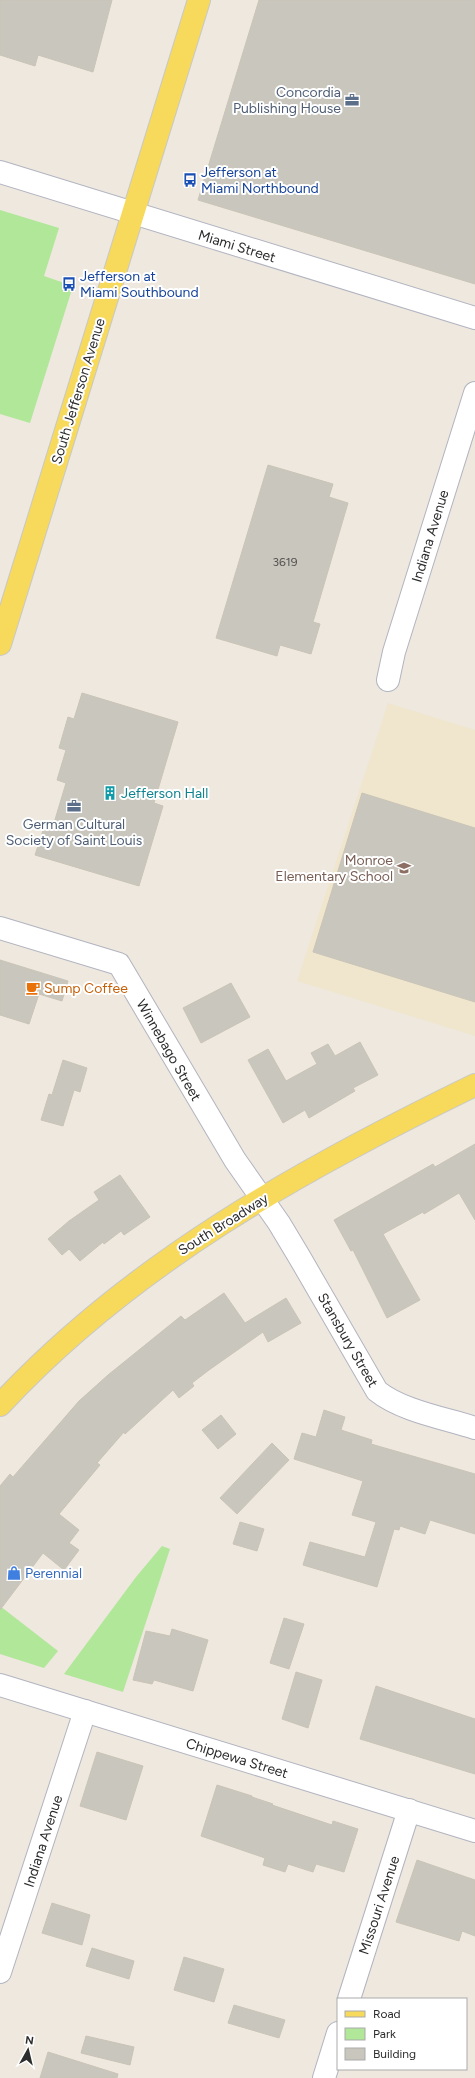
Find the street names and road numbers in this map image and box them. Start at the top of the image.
street label: Miami Street [196,227,278,266]
street label: South Jefferson Avenue [48,316,109,466]
street label: Indiana Avenue [408,487,453,585]
street label: Winnebago Street [133,997,205,1104]
street label: South Broadway [175,1190,272,1259]
street label: Stansbury Street [314,1290,381,1390]
street label: Chippewa Street [184,1735,290,1782]
street label: Indiana Avenue [21,1793,66,1889]
street label: Missouri Avenue [355,1853,404,1957]

